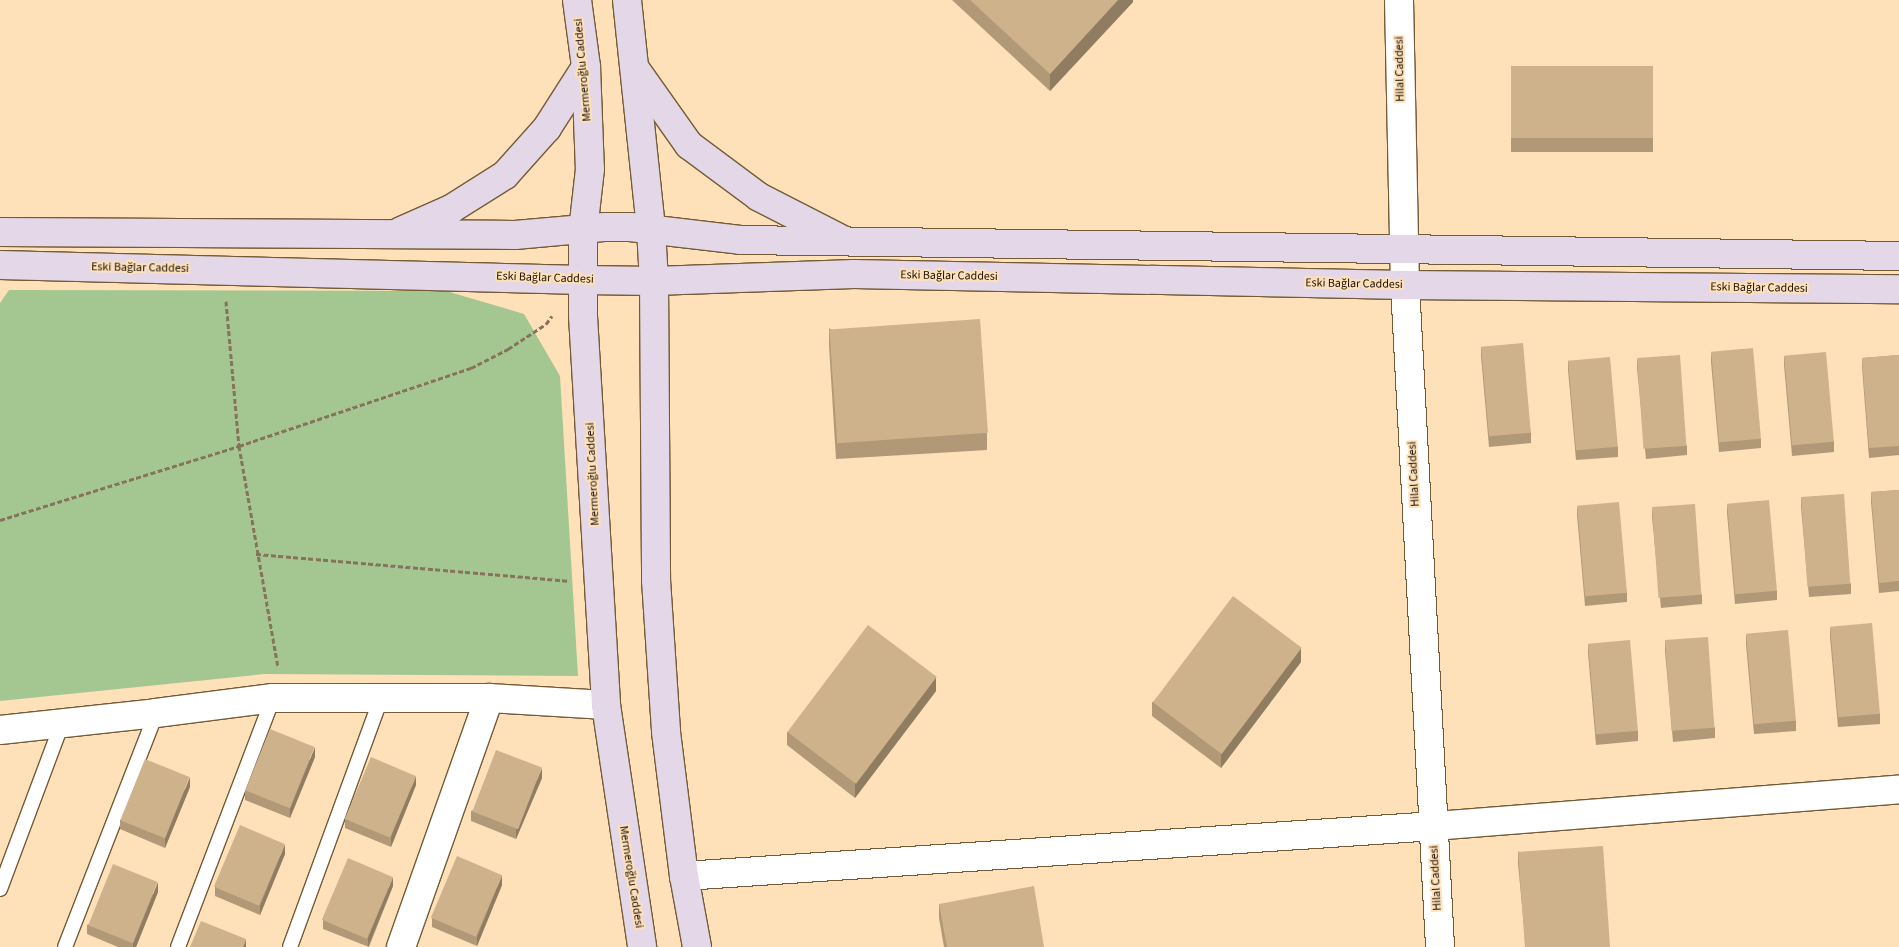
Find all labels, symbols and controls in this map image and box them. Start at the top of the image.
street label: Mermeroğlu Caddesi [571,18,595,122]
street label: Hilal Caddesi [1392,36,1408,102]
street label: Eski Bağlar Caddesi [91,260,189,276]
street label: Eski Bağlar Caddesi [900,268,998,284]
street label: Eski Bağlar Caddesi [496,269,594,287]
street label: Eski Bağlar Caddesi [1305,276,1403,292]
street label: Eski Bağlar Caddesi [1710,280,1808,296]
street label: Mermeroğlu Caddesi [583,422,603,526]
street label: Hilal Caddesi [1405,441,1423,507]
street label: Mermeroğlu Caddesi [616,825,646,929]
street label: Hilal Caddesi [1427,845,1445,911]

